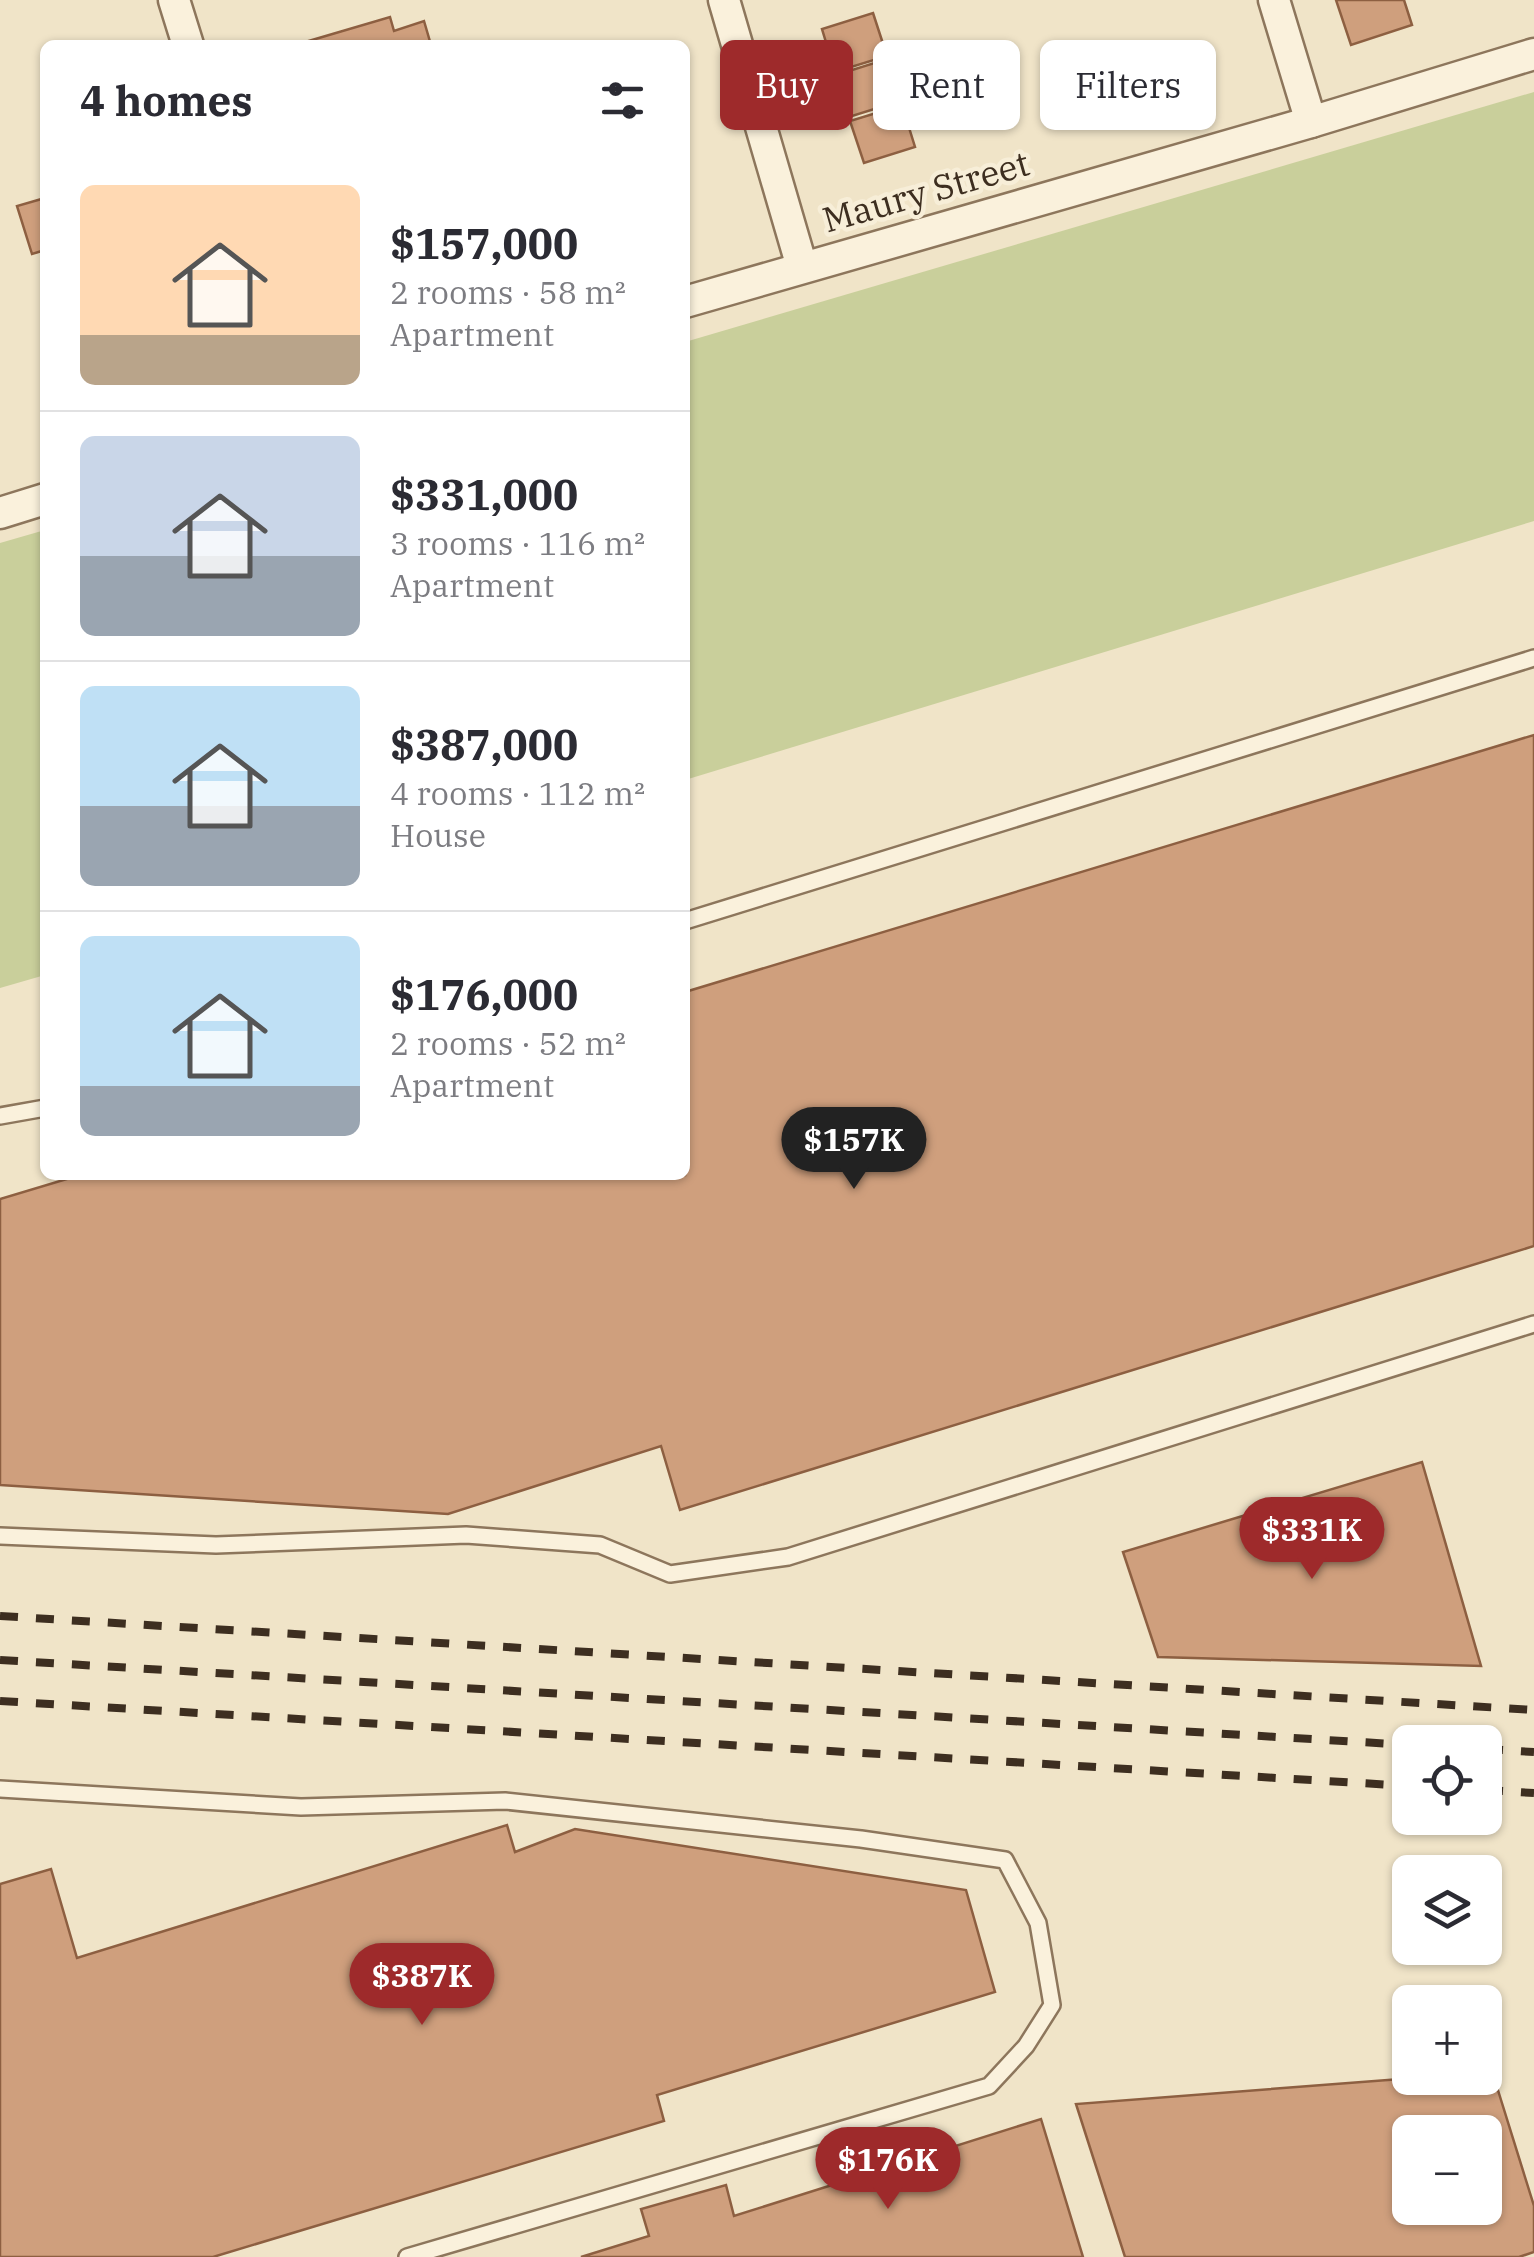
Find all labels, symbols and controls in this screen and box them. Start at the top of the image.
chip: Buy [720,40,853,130]
chip: Rent [873,40,1020,130]
chip: Filters [1040,40,1216,130]
text: 4 homes [80,73,253,128]
icon: filters [595,73,650,128]
street label: Maury Street [817,140,1034,242]
text: $157,000 [390,216,578,271]
icon: home [160,225,280,345]
text: 2 rooms · 58 m² [390,271,626,313]
text: Apartment [390,313,554,355]
text: $331,000 [390,467,578,522]
icon: home [160,476,280,596]
text: 3 rooms · 116 m² [390,522,645,564]
text: Apartment [390,564,554,606]
text: $387,000 [390,717,578,772]
icon: home [160,726,280,846]
text: 4 rooms · 112 m² [390,772,645,814]
text: House [390,814,486,856]
text: $176,000 [390,967,578,1022]
icon: home [160,976,280,1096]
text: 2 rooms · 52 m² [390,1022,626,1064]
text: Apartment [390,1064,554,1106]
pin: $157K [784,1107,924,1192]
text: $157K [803,1118,905,1160]
pin: $331K [1242,1497,1382,1582]
text: $331K [1261,1508,1363,1550]
map controls [1392,1725,1502,2225]
button: locate [1392,1725,1502,1835]
button: layers [1392,1855,1502,1965]
pin: $387K [352,1943,492,2028]
text: $387K [371,1954,473,1996]
button: + [1392,1985,1502,2095]
button: − [1392,2115,1502,2225]
pin: $176K [818,2127,958,2212]
text: $176K [837,2138,939,2180]

